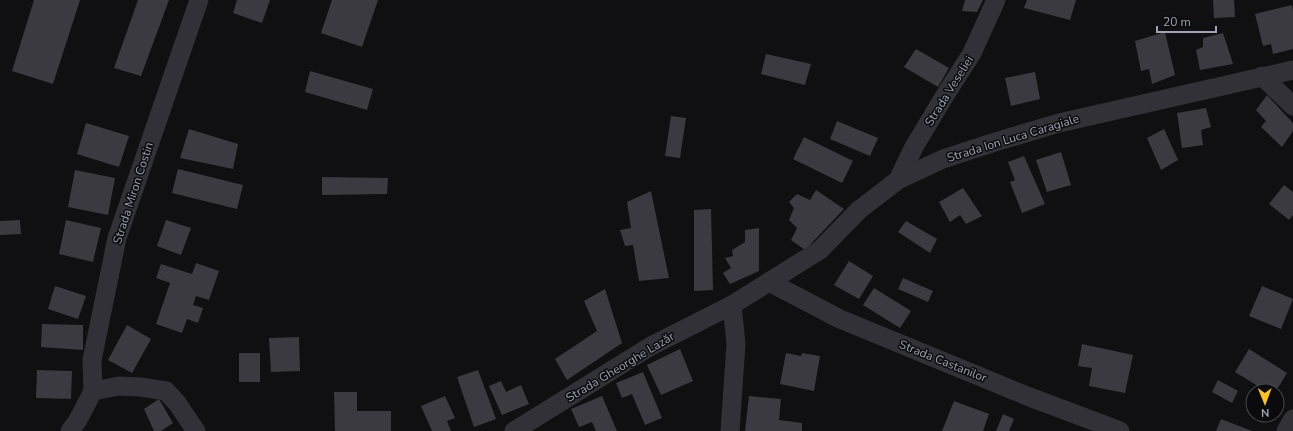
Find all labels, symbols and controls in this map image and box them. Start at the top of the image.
scale bar [1157,8,1216,34]
text: 20 m [1163,14,1191,30]
street label: Strada Veseliei [921,53,977,129]
street label: Strada Ion Luca Caragiale [945,110,1081,166]
street label: Strada Miron Costin [109,140,157,246]
street label: Strada Gheorghe Lazăr [563,328,678,406]
street label: Strada Castanilor [897,336,990,386]
north arrow [1245,383,1285,423]
text: N [1261,405,1269,420]

